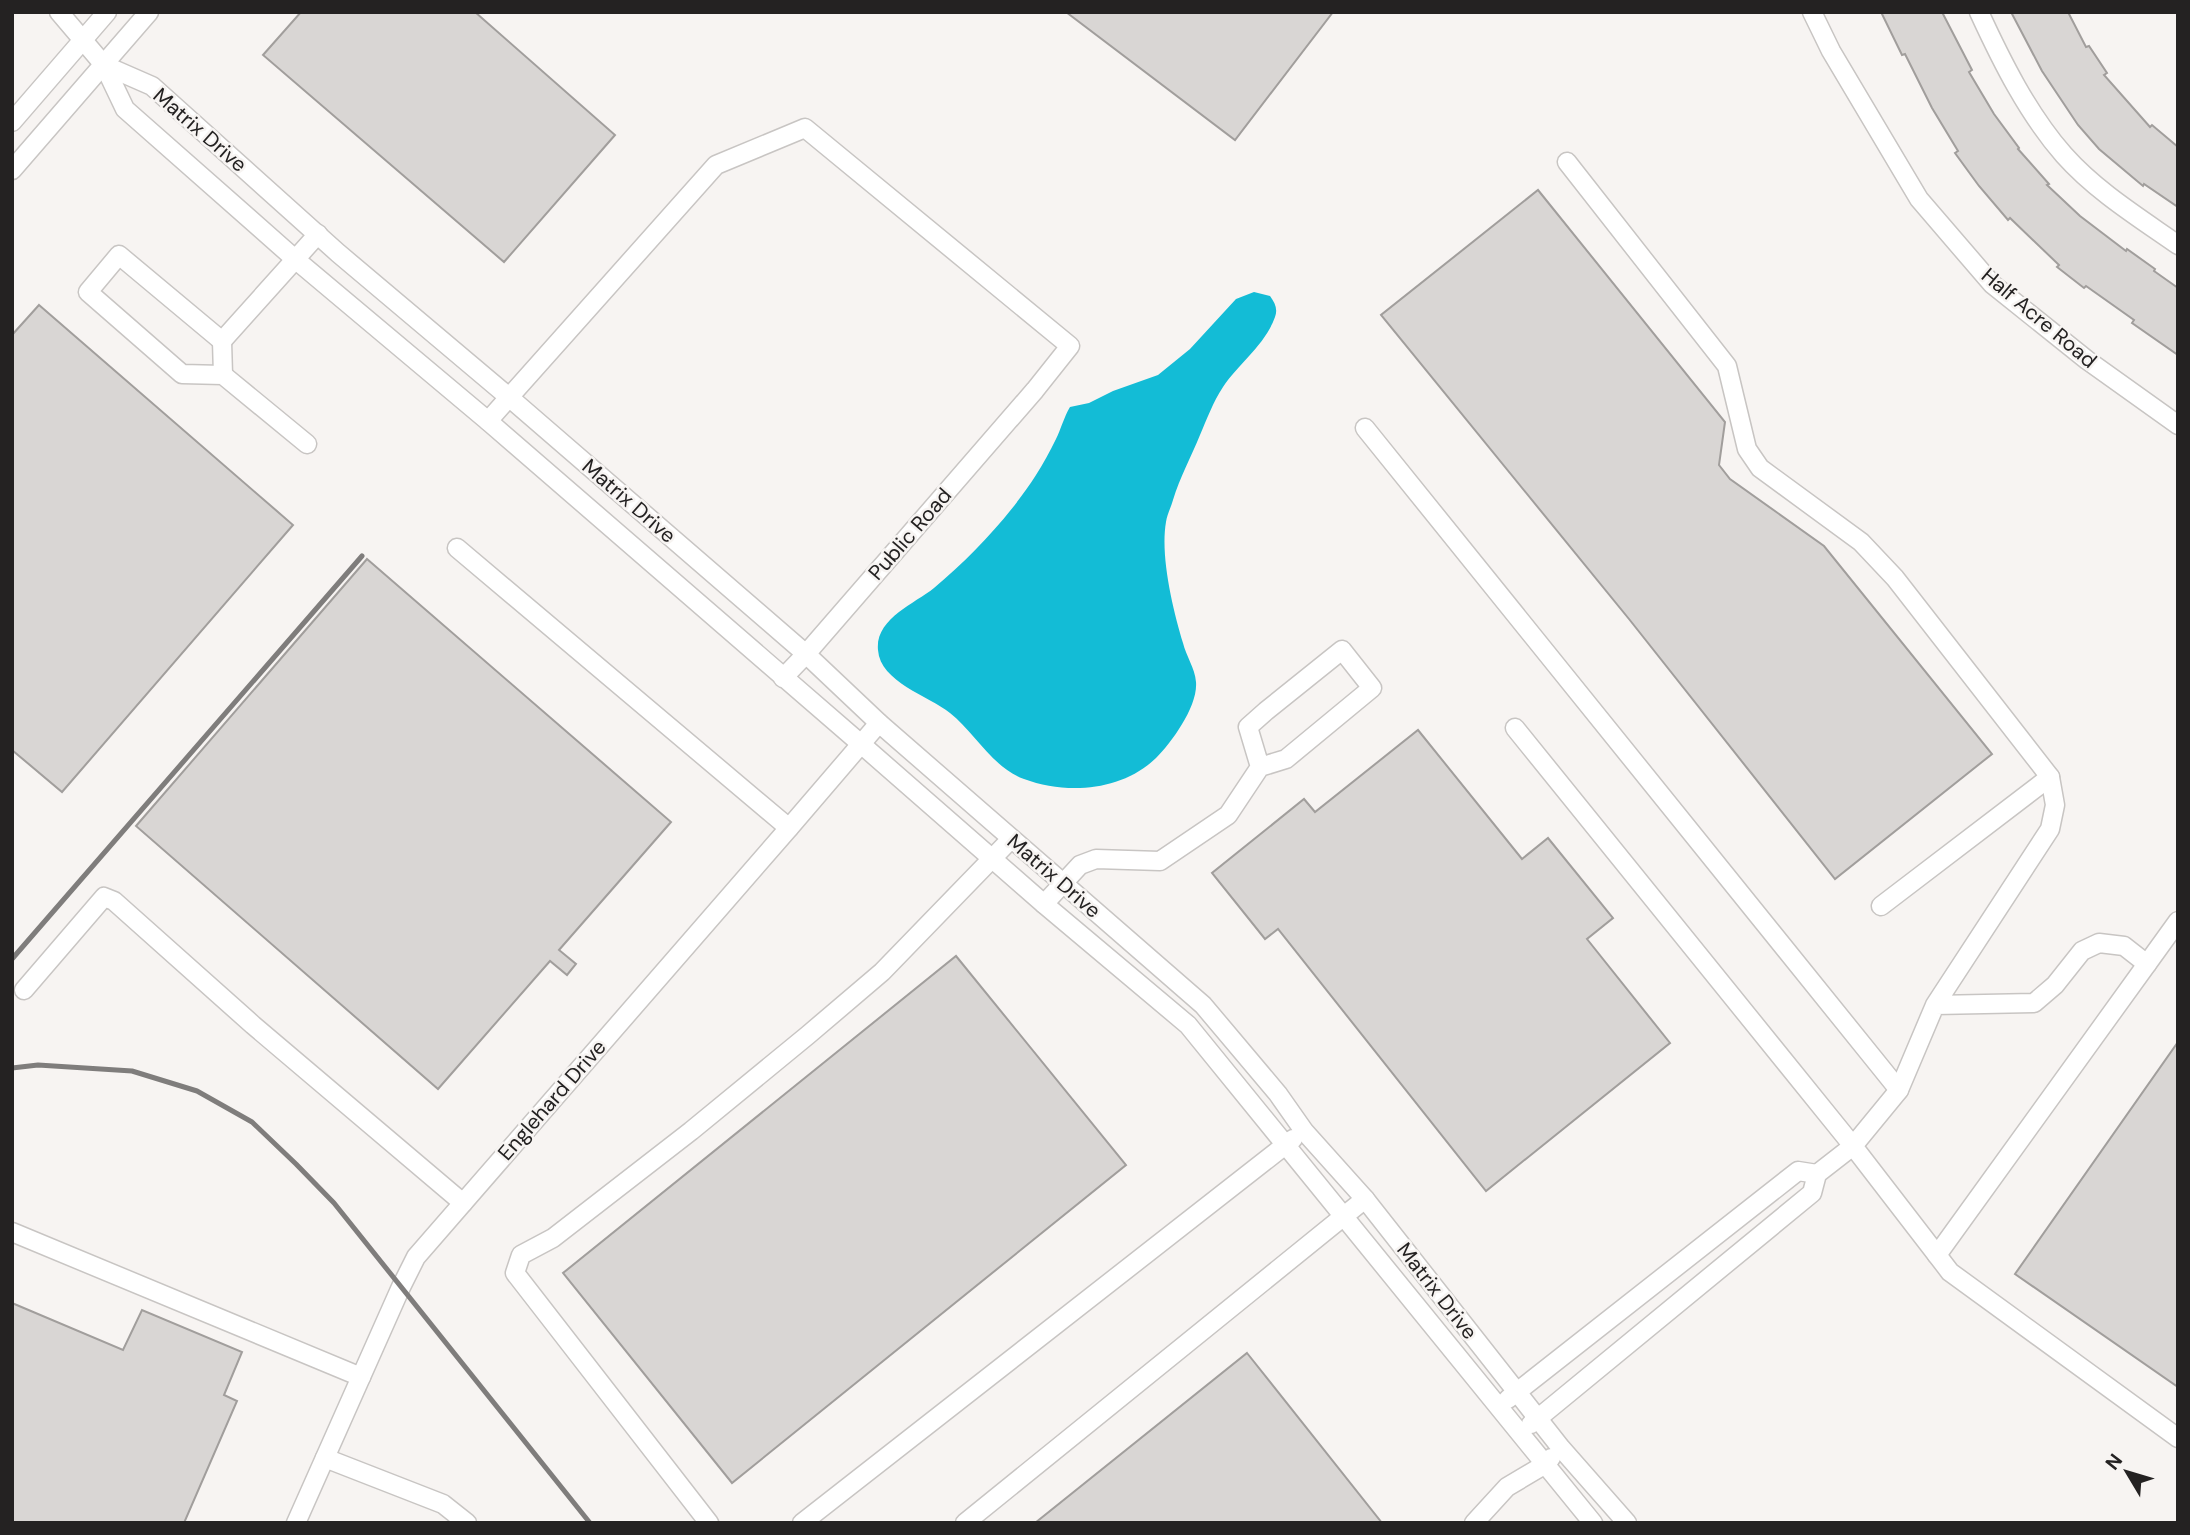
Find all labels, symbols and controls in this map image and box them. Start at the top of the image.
street label: Matrix Drive [147,82,253,179]
street label: Half Acre Road [1975,262,2103,374]
street label: Matrix Drive [576,453,682,550]
street label: Public Road [862,482,958,586]
street label: Matrix Drive [1001,828,1107,925]
street label: Englehard Drive [492,1034,612,1166]
street label: Matrix Drive [1390,1237,1484,1345]
north arrow [2092,1437,2162,1507]
text: N [2100,1449,2128,1475]

